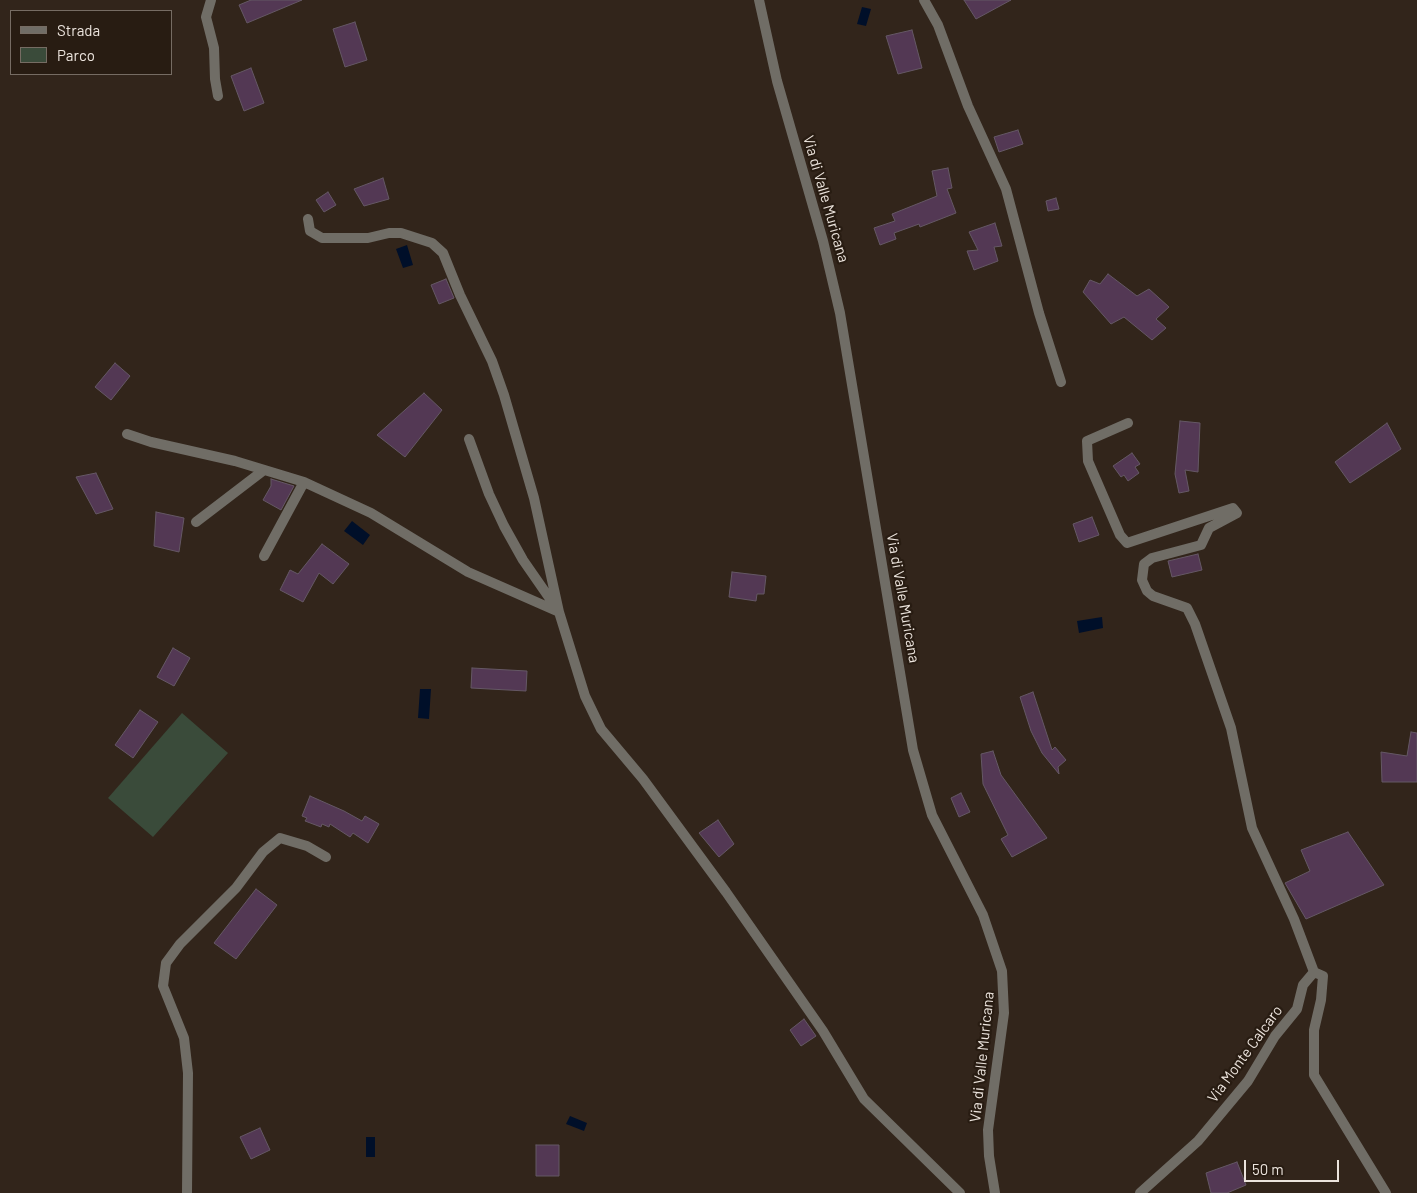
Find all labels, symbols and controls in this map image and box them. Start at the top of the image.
legend [10,10,172,75]
text: Strada [57,21,100,39]
text: Parco [57,46,95,64]
street label: Via di Valle Muricana [799,133,853,265]
street label: Via di Valle Muricana [883,532,923,664]
street label: Via di Valle Muricana [966,991,998,1123]
street label: Via Monte Calcaro [1204,1002,1286,1106]
scale bar [1247,1150,1342,1182]
text: 50 m [1252,1160,1284,1178]

